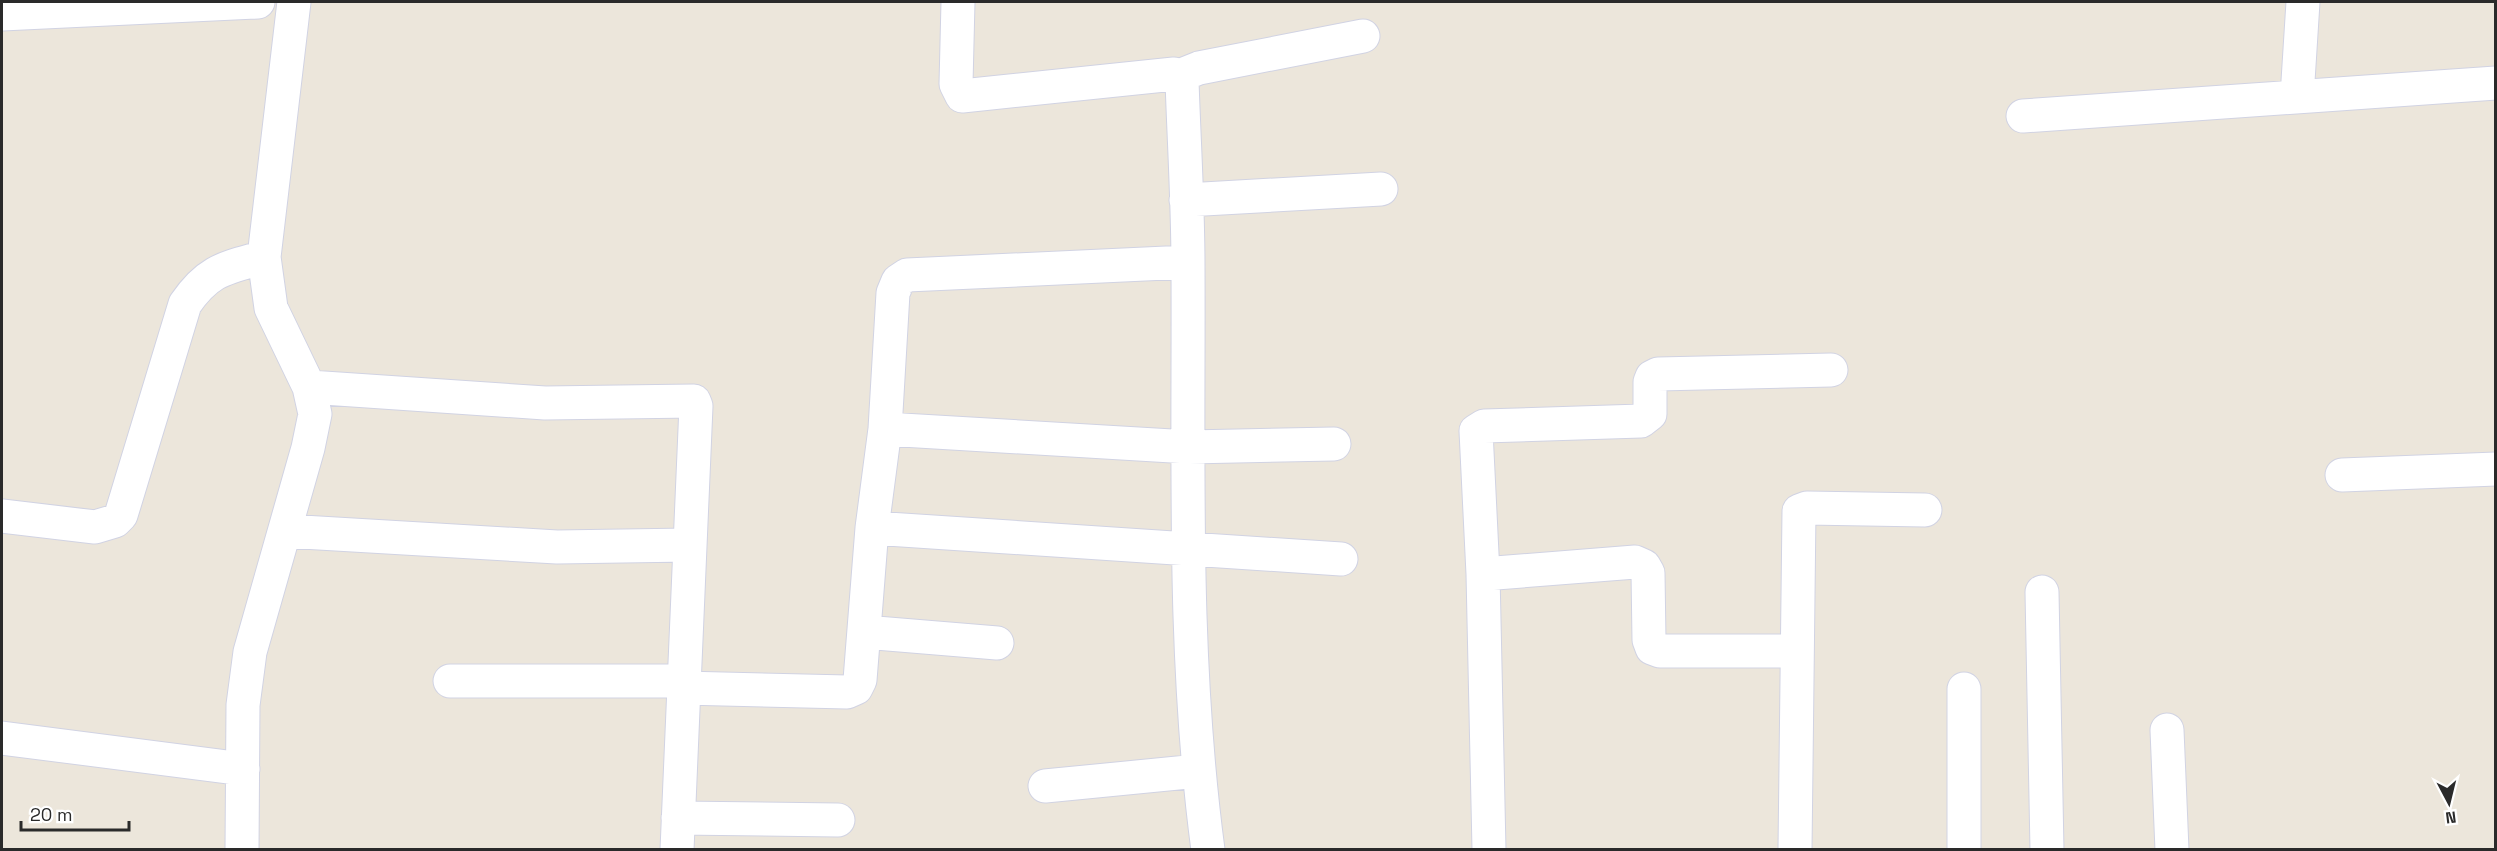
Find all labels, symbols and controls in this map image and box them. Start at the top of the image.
north arrow [2419,773,2479,833]
scale bar [21,794,129,832]
text: 20 m [30,803,73,826]
text: N [2444,806,2457,828]

